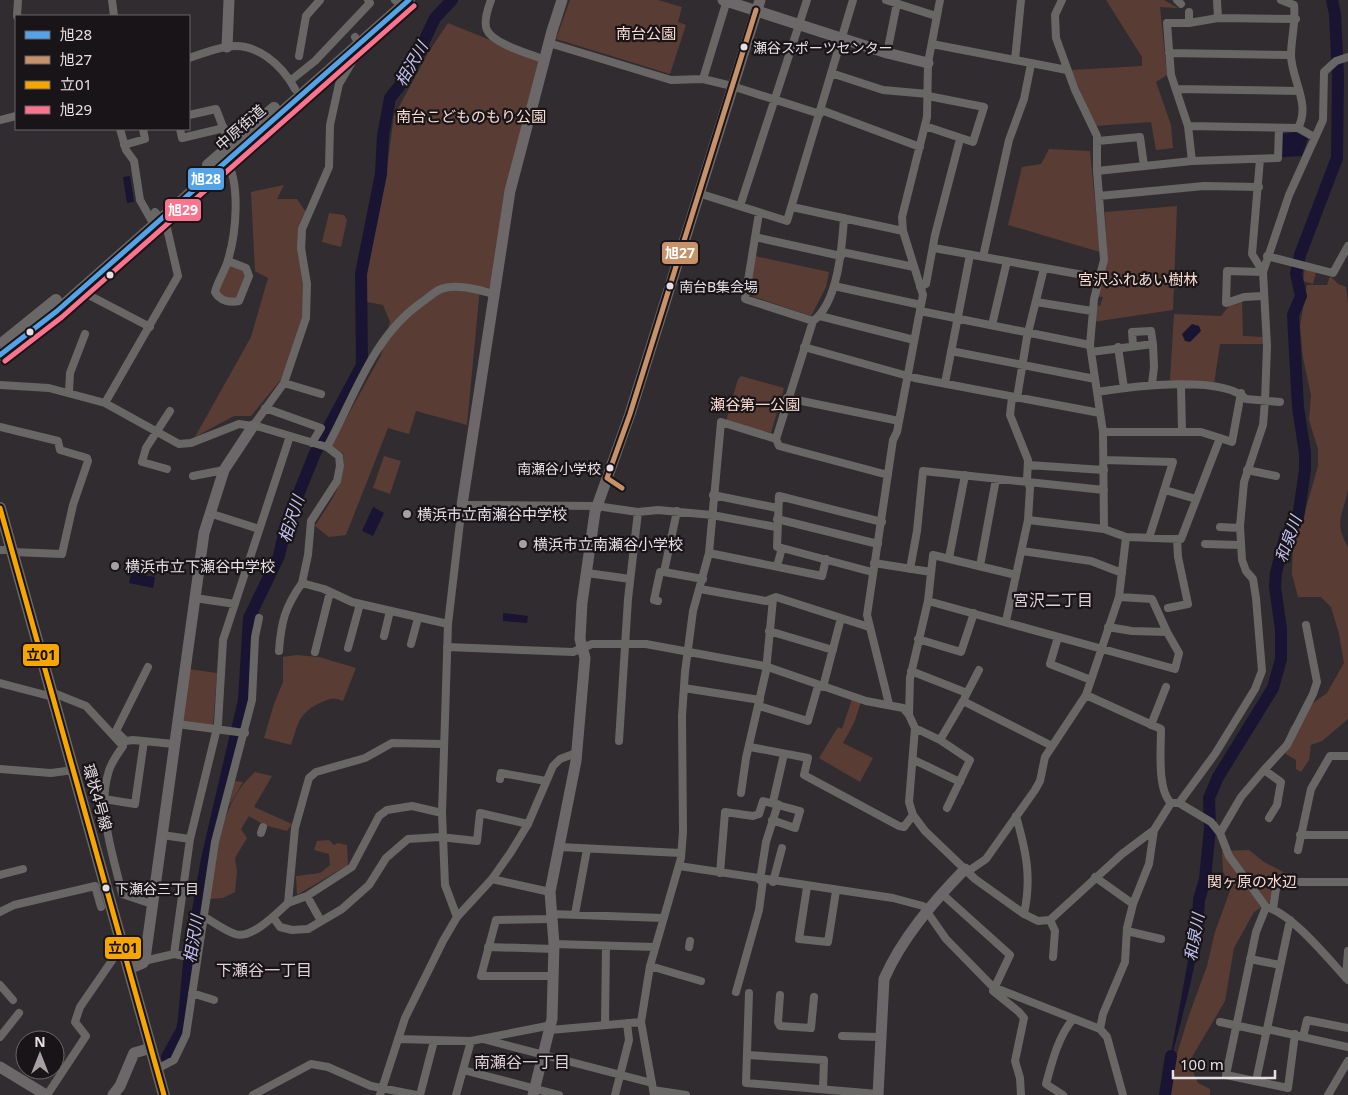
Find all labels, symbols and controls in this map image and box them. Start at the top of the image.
legend [15,15,190,130]
park label: 南台公園 [616,23,676,43]
text: 旭28 [60,24,92,44]
water label: 相沢川 [389,36,434,90]
place label: 瀬谷スポーツセンター [753,38,893,57]
marker: 瀬谷スポーツセンター [739,42,749,52]
text: 旭27 [60,49,92,69]
text: 立01 [60,74,92,94]
text: 旭29 [60,99,92,119]
street label: 中原街道 [211,100,269,154]
park label: 南台こどものもり公園 [396,106,546,126]
line badge: 旭28 [187,167,225,191]
text: 旭28 [191,169,221,188]
line badge: 旭29 [164,198,202,222]
text: 旭29 [168,200,198,219]
line badge: 旭27 [661,241,699,265]
text: 旭27 [665,243,695,262]
park label: 宮沢ふれあい樹林 [1078,269,1198,289]
unlabelled marker [105,270,115,280]
place label: 南台B集会場 [679,277,758,296]
marker: 南台B集会場 [665,281,675,291]
unlabelled marker [25,327,35,337]
park label: 瀬谷第一公園 [710,394,800,414]
place label: 南瀬谷小学校 [517,459,601,478]
marker: 南瀬谷小学校 [605,463,615,473]
water label: 相沢川 [273,491,309,545]
place label: 横浜市立南瀬谷中学校 [417,504,567,524]
marker: 横浜市立南瀬谷中学校 [401,508,413,520]
water label: 和泉川 [1269,511,1307,565]
place label: 横浜市立南瀬谷小学校 [533,534,683,554]
marker: 横浜市立南瀬谷小学校 [517,538,529,550]
place label: 横浜市立下瀬谷中学校 [125,556,275,576]
marker: 横浜市立下瀬谷中学校 [109,560,121,572]
district label: 宮沢二丁目 [1013,589,1093,611]
line badge: 立01 [22,643,60,667]
text: 立01 [26,645,56,664]
street label: 環状4号線 [79,761,117,833]
park label: 関ヶ原の水辺 [1207,871,1297,891]
place label: 下瀬谷三丁目 [115,879,199,898]
marker: 下瀬谷三丁目 [101,883,111,893]
water label: 和泉川 [1179,909,1209,963]
water label: 相沢川 [178,912,208,964]
line badge: 立01 [104,936,142,960]
text: 立01 [108,938,138,957]
district label: 下瀬谷一丁目 [216,959,312,981]
north arrow [15,1030,65,1080]
text: N [34,1032,46,1051]
scale bar [1173,1048,1276,1080]
district label: 南瀬谷一丁目 [474,1051,570,1073]
text: 100 m [1180,1054,1224,1074]

